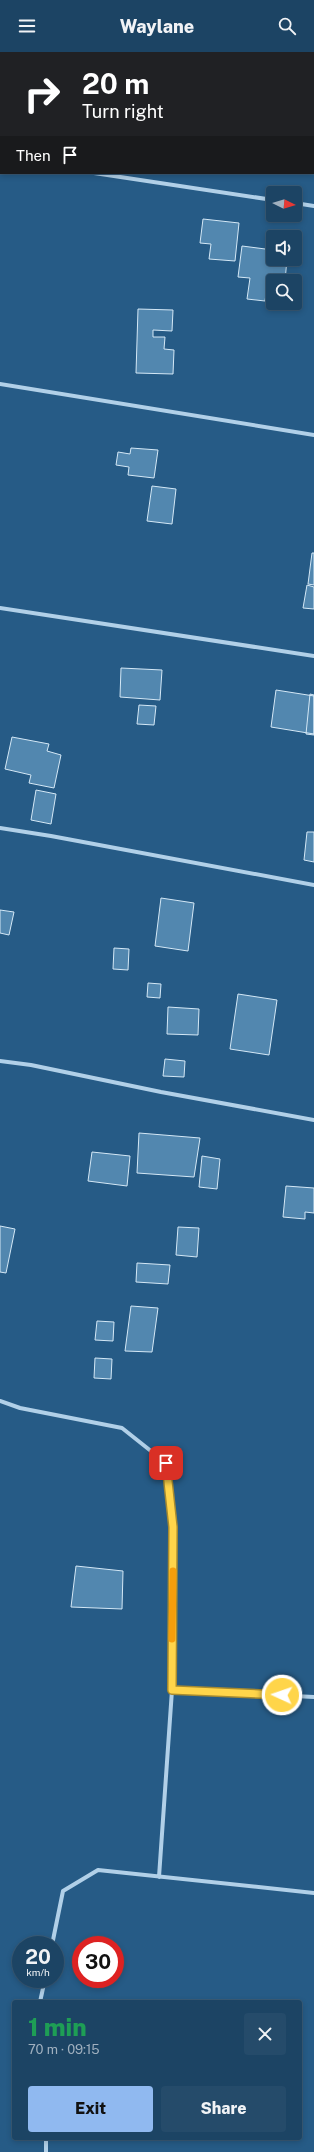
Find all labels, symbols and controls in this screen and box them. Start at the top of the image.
icon: menu [16,15,38,37]
icon: search [276,15,298,37]
text: Waylane [120,16,194,37]
text: 20 m [82,67,149,100]
icon: right [16,68,68,120]
text: Turn right [82,101,164,122]
icon: arrive [59,144,81,166]
text: Then [16,147,51,164]
north arrow [266,186,302,222]
map controls [266,186,302,310]
button: sound [266,230,302,266]
button: search [266,274,302,310]
pin [149,1446,183,1480]
icon: arrive [155,1452,177,1474]
position arrow [261,1674,303,1716]
speed limit sign: 30 [72,1936,124,1988]
text: 20 [25,1945,51,1969]
text: km/h [26,1966,50,1978]
text: 1 min [28,2013,87,2041]
button: close [244,2013,286,2055]
text: 70 m · 09:15 [28,2042,100,2057]
button: Exit [28,2086,153,2132]
button: Share [161,2086,286,2132]

